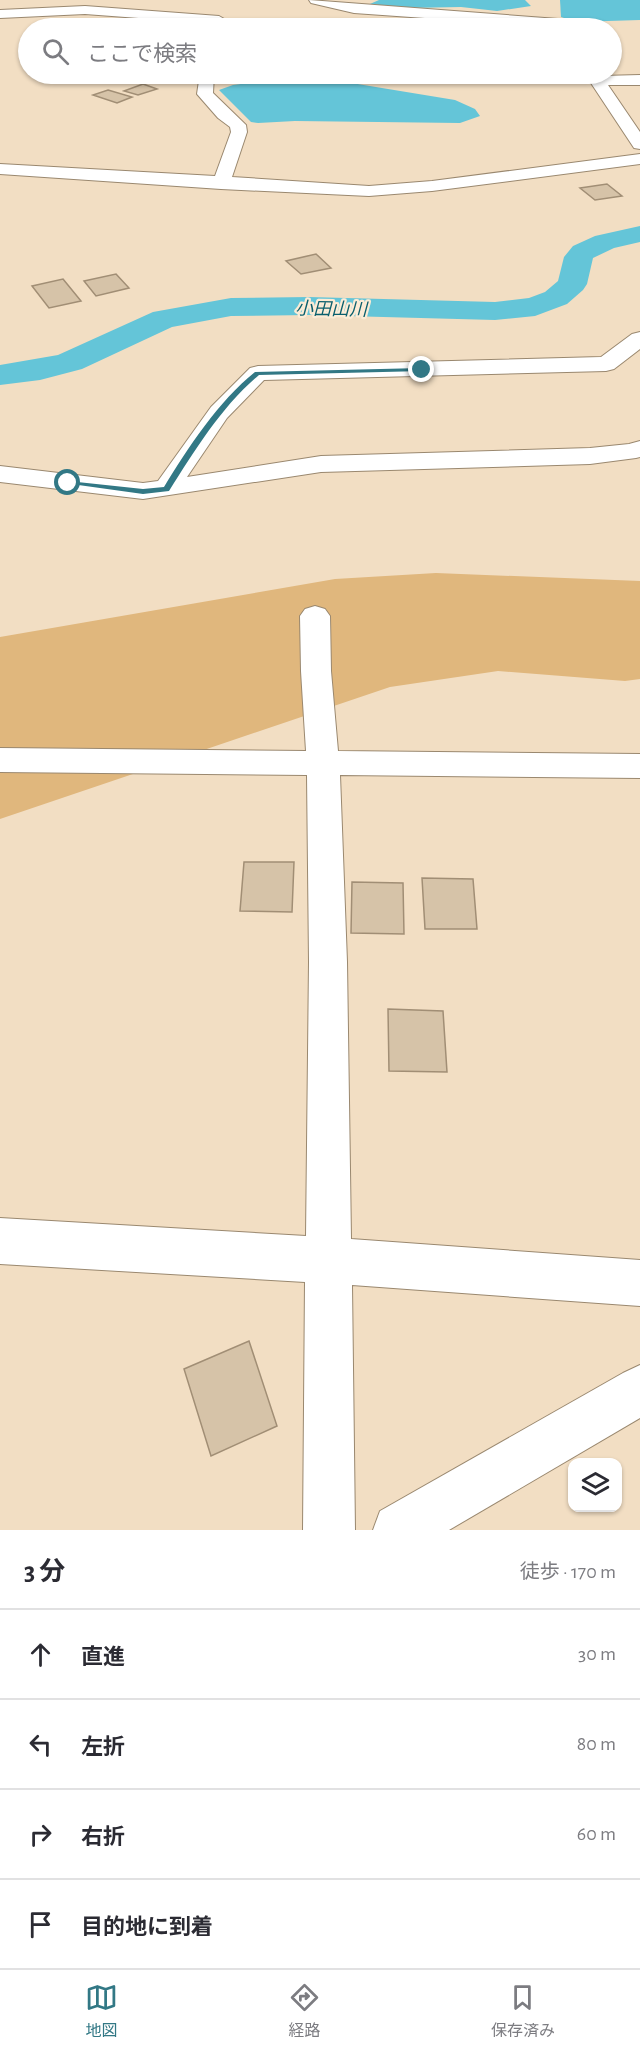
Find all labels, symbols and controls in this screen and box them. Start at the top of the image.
search box [18,18,622,84]
icon: search [39,35,72,68]
text: ここで検索 [87,43,197,65]
water label: 小田山川 [295,299,369,320]
route end [408,356,434,382]
route start [54,469,80,495]
map controls [568,1458,622,1512]
button: layers [568,1458,622,1512]
text: 3 分 [24,1559,65,1585]
text: 徒歩 · 170 m [520,1562,616,1582]
icon: ahead [24,1638,57,1671]
text: 30 m [578,1644,616,1664]
text: 直進 [81,1646,125,1668]
icon: left [24,1728,57,1761]
text: 80 m [577,1734,616,1754]
text: 左折 [81,1736,125,1758]
icon: right [24,1818,57,1851]
text: 60 m [577,1824,616,1844]
text: 右折 [81,1826,125,1848]
icon: arrive [24,1908,57,1941]
text: 目的地に到着 [81,1916,213,1938]
tab: 地図 [85,1981,118,2041]
tab: 経路 [288,1981,321,2041]
tab: 保存済み [491,1981,555,2041]

